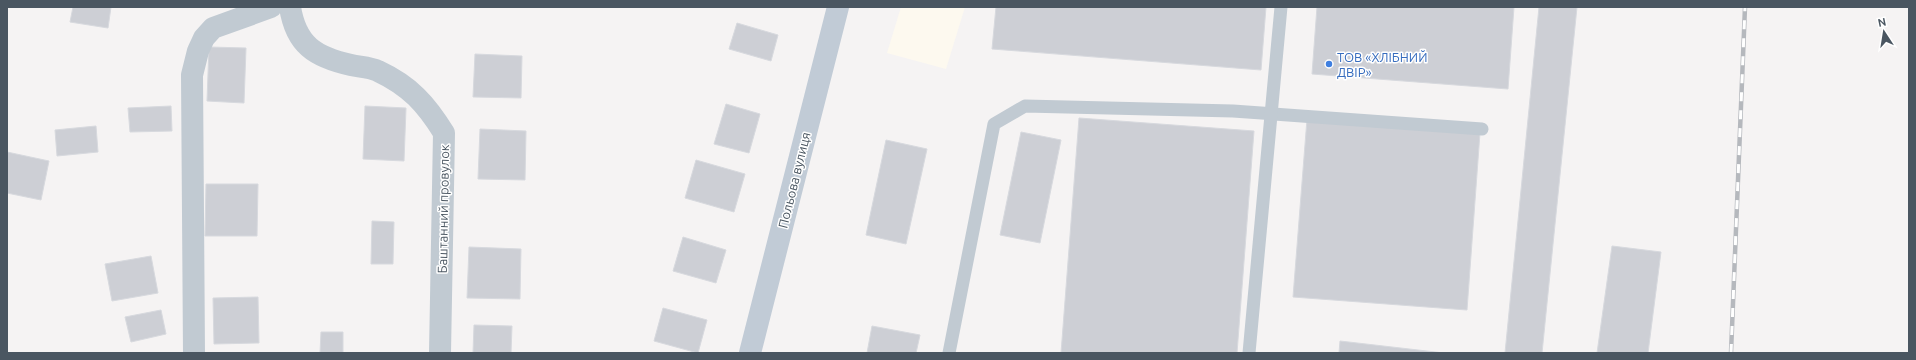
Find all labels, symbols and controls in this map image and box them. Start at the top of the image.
north arrow [1864,12,1904,52]
text: N [1877,15,1887,29]
place label: ТОВ «ХЛІБНИЙ ДВІР» [1337,50,1427,79]
marker: ТОВ «ХЛІБНИЙ ДВІР» [1324,59,1334,69]
street label: Польова вулиця [775,131,813,229]
street label: Баштанний провулок [435,144,451,274]

